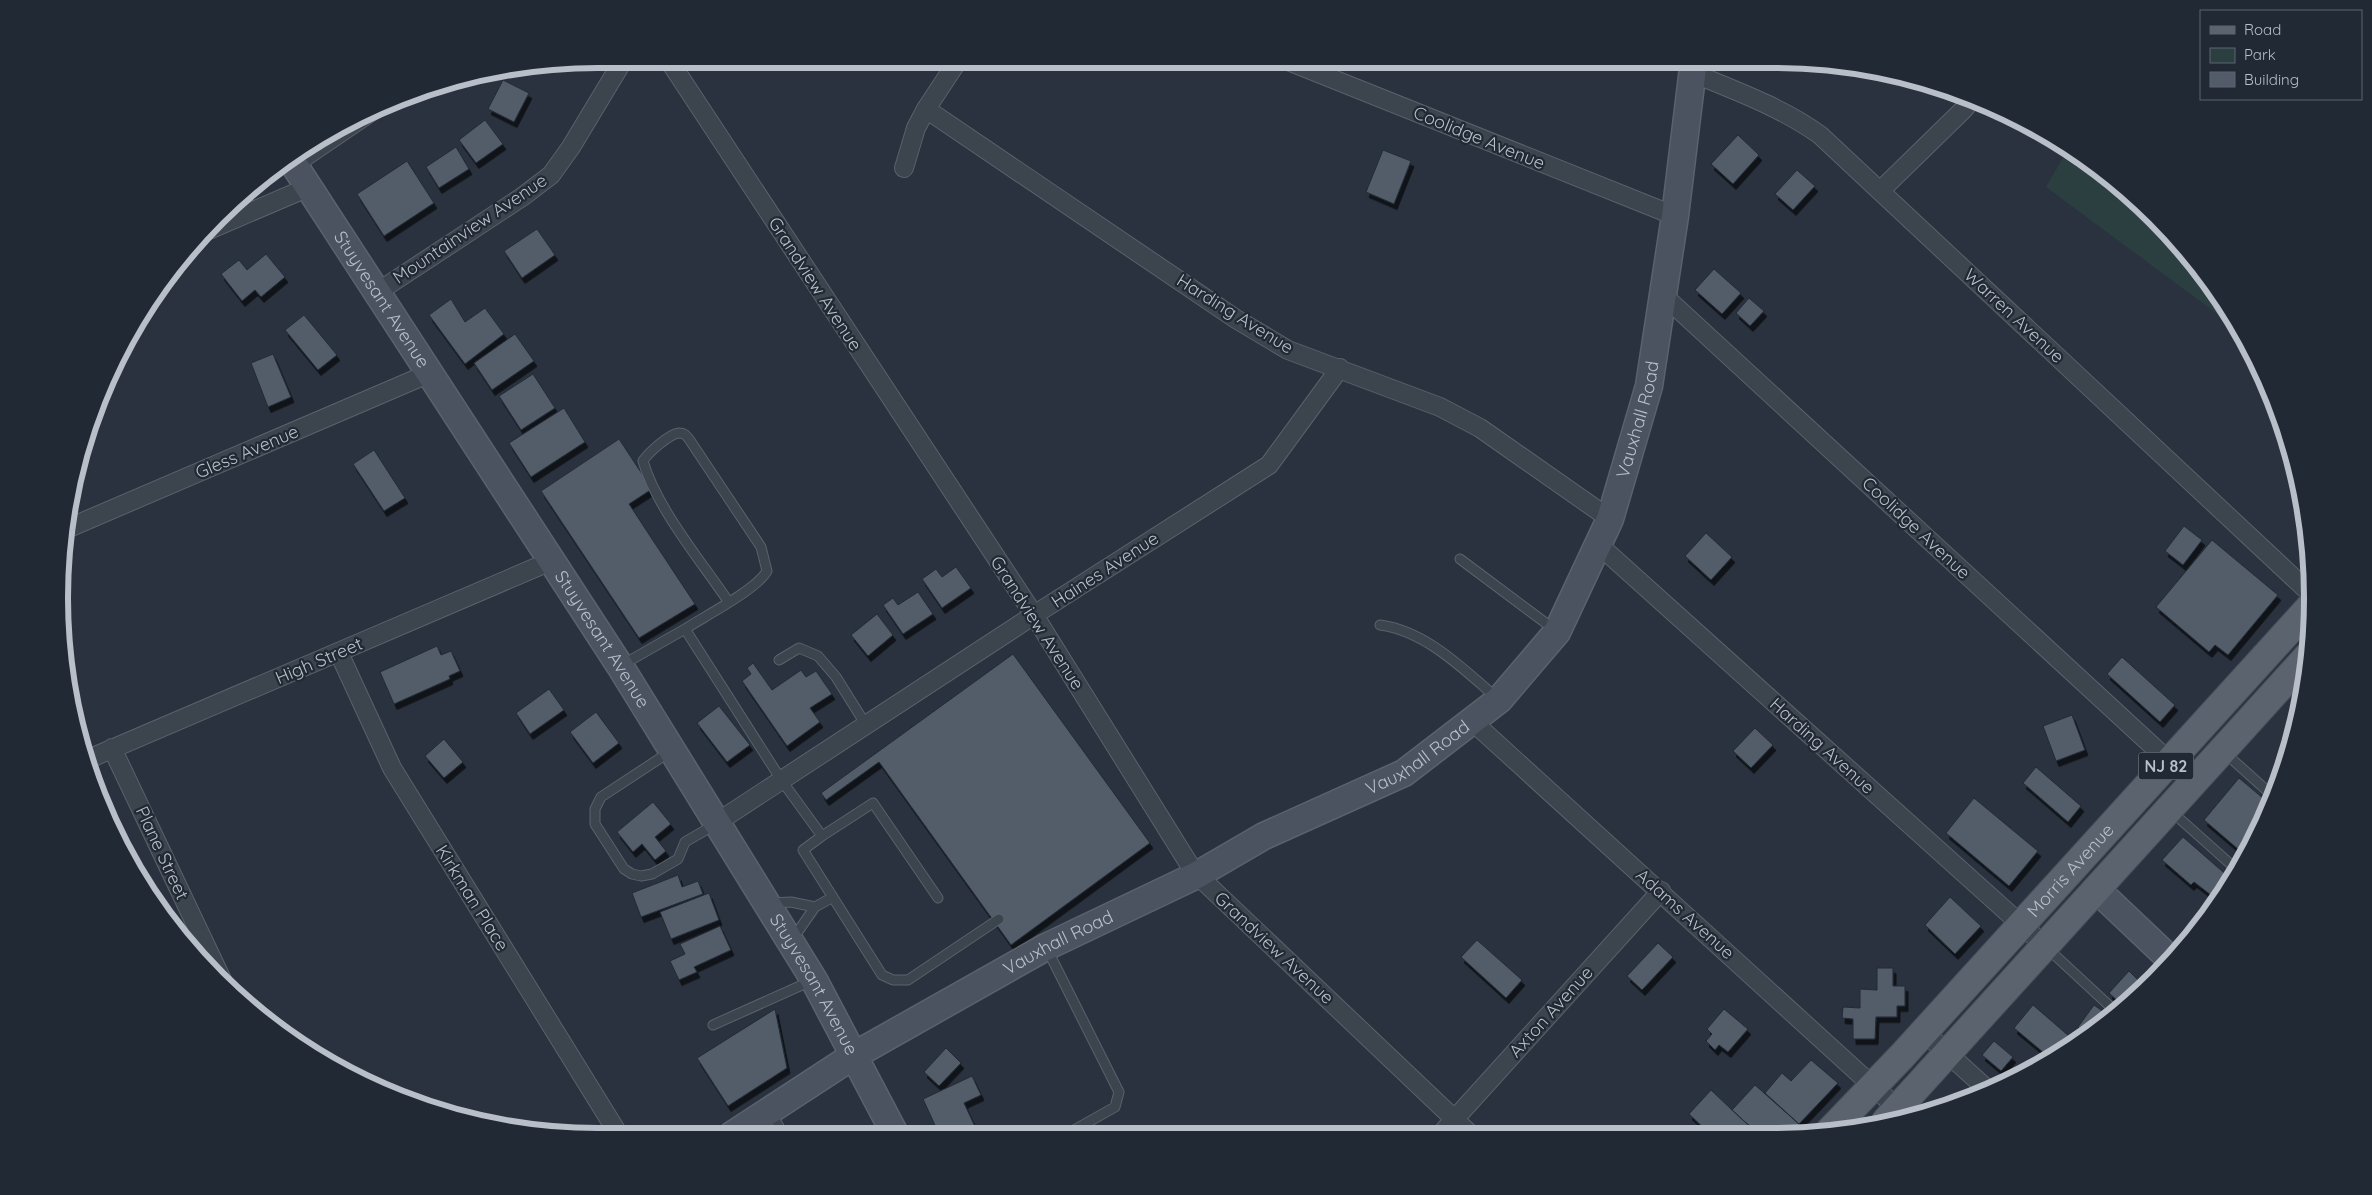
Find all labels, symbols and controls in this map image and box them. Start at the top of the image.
legend [2200,10,2362,100]
text: Road [2244,20,2281,39]
text: Park [2244,45,2276,64]
text: Building [2244,70,2299,89]
street label: Coolidge Avenue [1410,101,1548,174]
street label: Mountainview Avenue [388,168,551,289]
street label: Grandview Avenue [764,212,867,355]
street label: Stuyvesant Avenue [329,226,435,372]
street label: Warren Avenue [1959,263,2069,368]
street label: Harding Avenue [1173,269,1298,359]
street label: Vauxhall Road [1611,359,1664,481]
street label: Gless Avenue [192,419,302,484]
street label: Coolidge Avenue [1857,472,1975,584]
street label: Haines Avenue [1047,526,1163,613]
street label: Grandview Avenue [986,551,1089,694]
street label: Stuyvesant Avenue [550,566,655,712]
street label: High Street [272,632,366,689]
street label: Harding Avenue [1765,692,1880,799]
street label: Vauxhall Road [1362,715,1474,800]
road number: NJ 82 [2138,752,2194,779]
street label: Plane Street [131,802,194,903]
street label: Morris Avenue [2022,819,2119,922]
street label: Kirkman Place [431,841,514,955]
street label: Adams Avenue [1631,863,1739,964]
street label: Grandview Avenue [1210,886,1339,1009]
street label: Vauxhall Road [999,905,1117,980]
street label: Stuyvesant Avenue [765,909,863,1059]
street label: Axton Avenue [1504,961,1598,1062]

